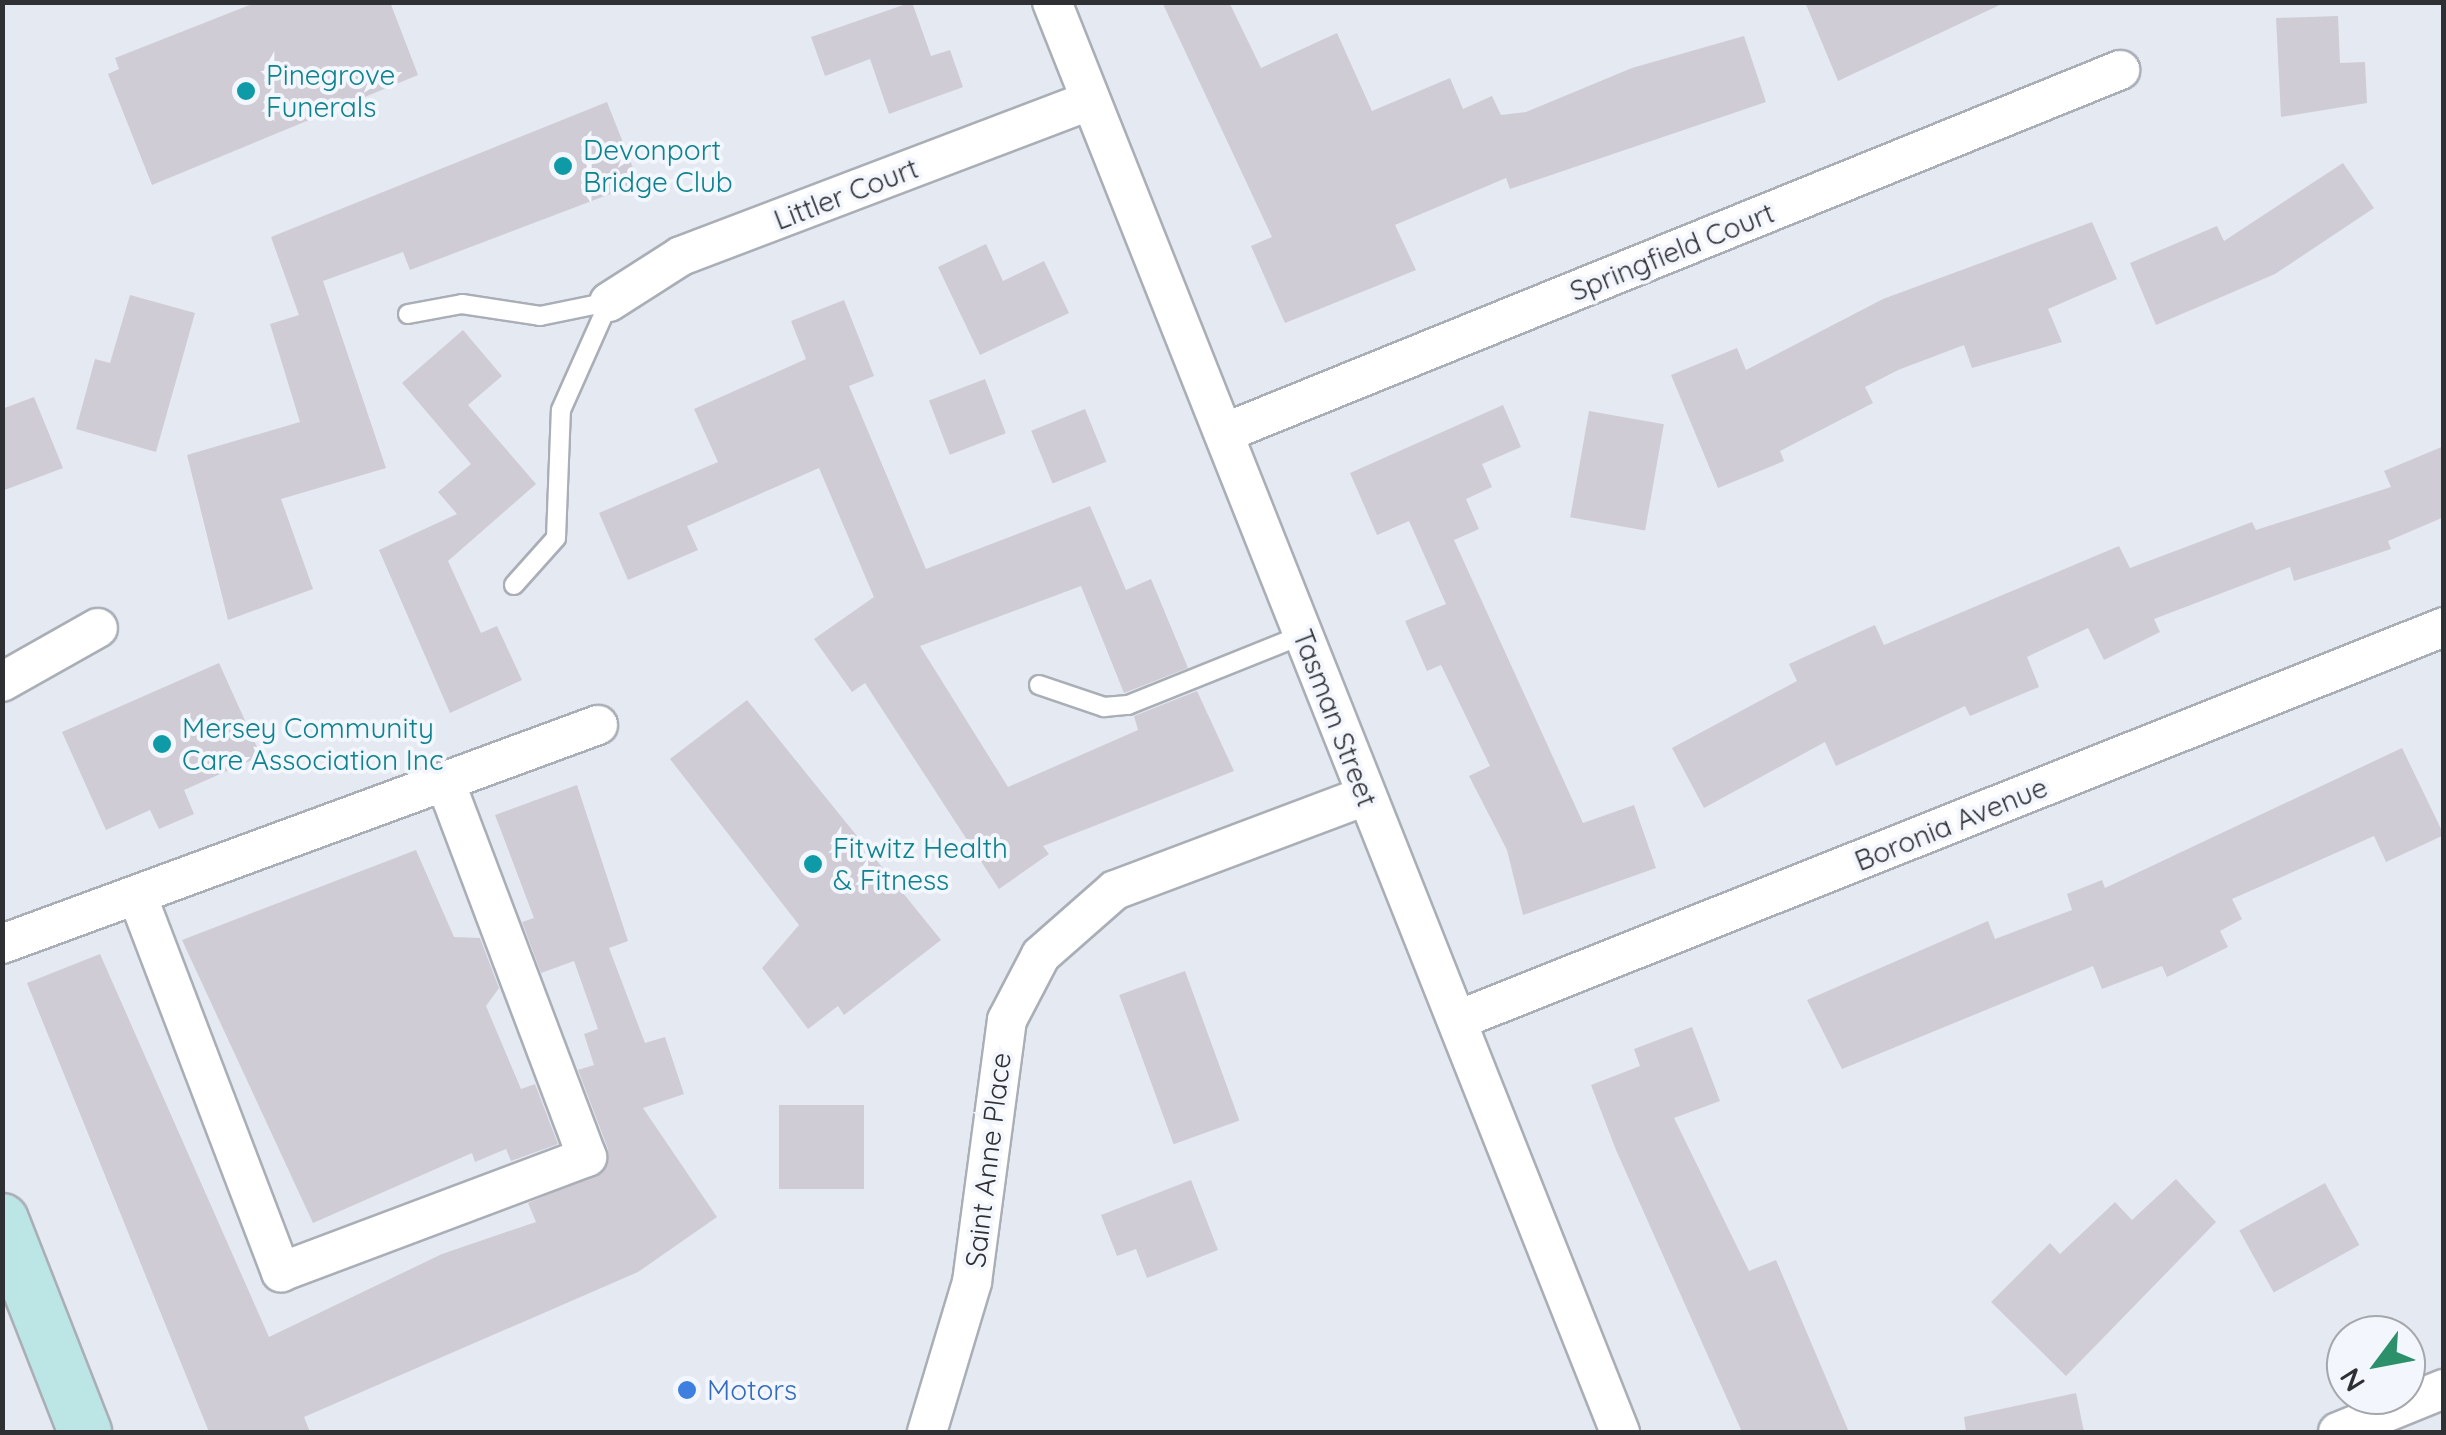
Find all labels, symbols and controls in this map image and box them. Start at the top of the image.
place label: Pinegrove Funerals [266,58,395,124]
marker: Pinegrove Funerals [235,80,257,102]
place label: Devonport Bridge Club [583,133,733,199]
street label: Littler Court [769,151,923,237]
marker: Devonport Bridge Club [552,155,574,177]
street label: Springfield Court [1565,196,1779,308]
street label: Tasman Street [1286,625,1384,811]
place label: Mersey Community Care Association Inc [182,711,444,777]
marker: Mersey Community Care Association Inc [151,733,173,755]
street label: Boronia Avenue [1850,770,2052,878]
place label: Fitwitz Health & Fitness [833,831,1008,897]
marker: Fitwitz Health & Fitness [802,853,824,875]
street label: Saint Anne Place [958,1051,1018,1269]
north arrow [2326,1315,2426,1415]
text: N [2332,1362,2372,1398]
place label: Motors [707,1373,797,1407]
marker: Motors [676,1379,698,1401]

